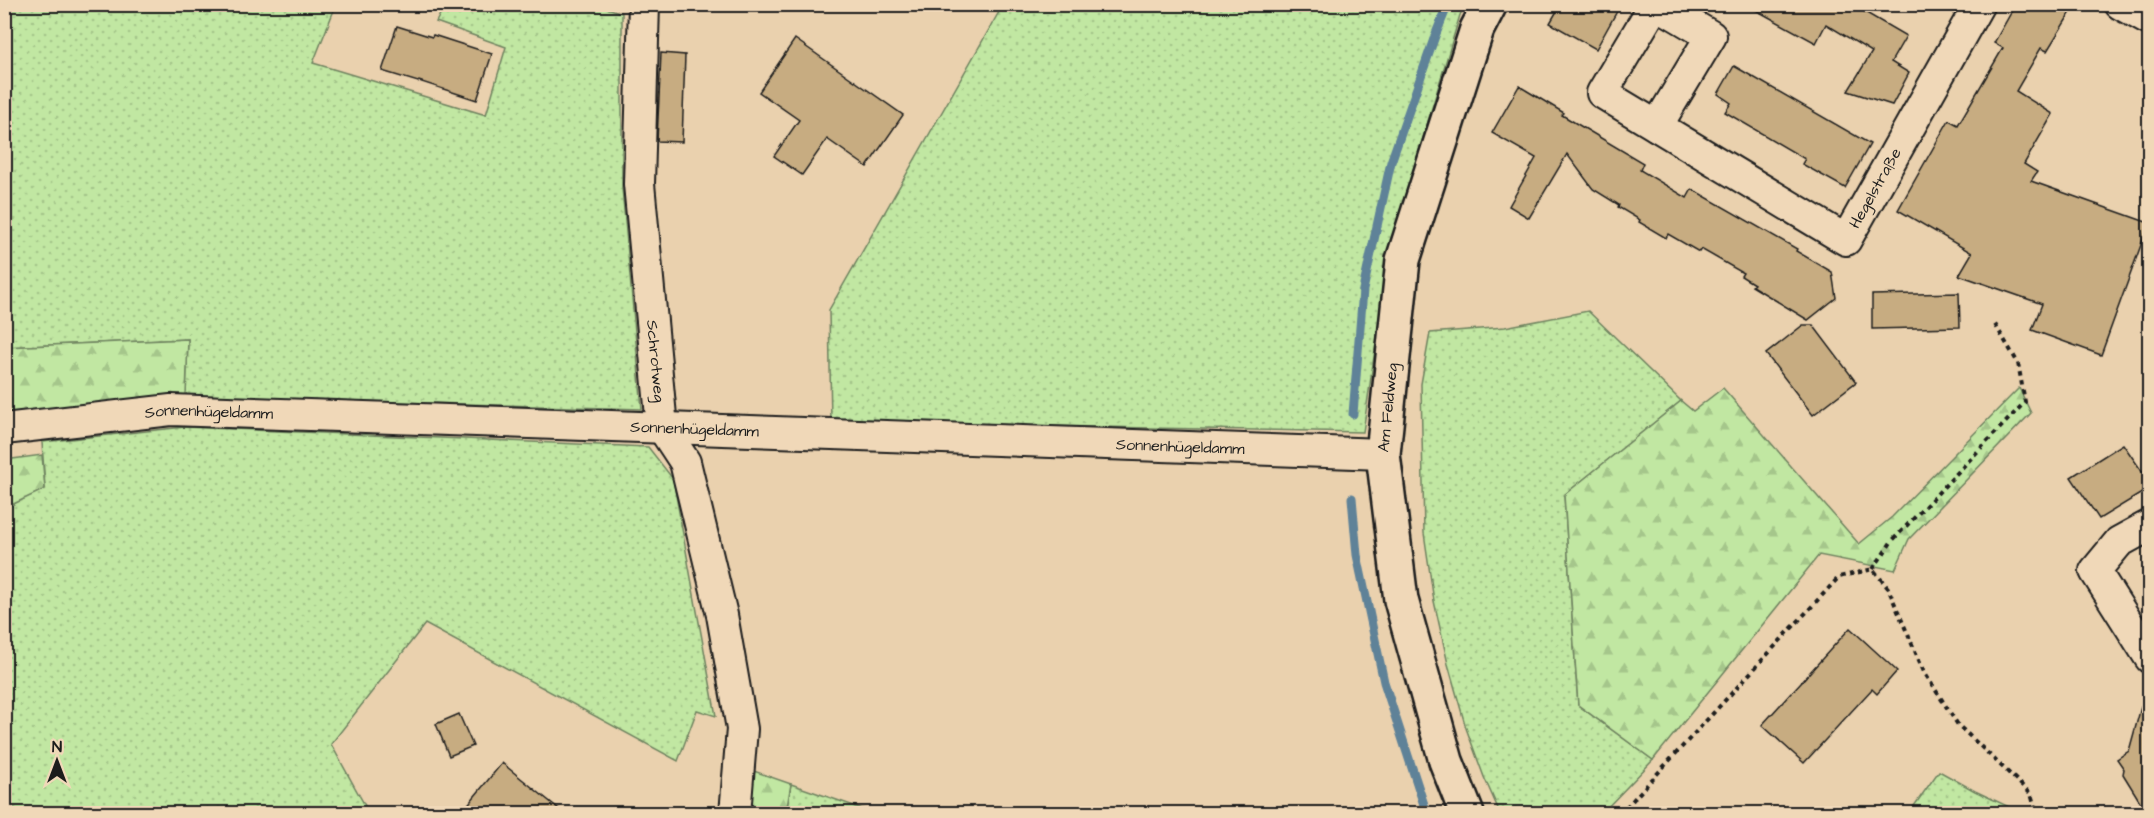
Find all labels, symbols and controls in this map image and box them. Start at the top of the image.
street label: Hegelstraße [1844,144,1907,232]
street label: Schrotweg [641,319,671,403]
street label: Am Feldweg [1372,362,1404,453]
street label: Sonnenhügeldamm [144,399,274,425]
street label: Sonnenhügeldamm [630,416,760,442]
street label: Sonnenhügeldamm [1116,433,1245,460]
north arrow [27,731,87,791]
text: N [52,736,62,758]

